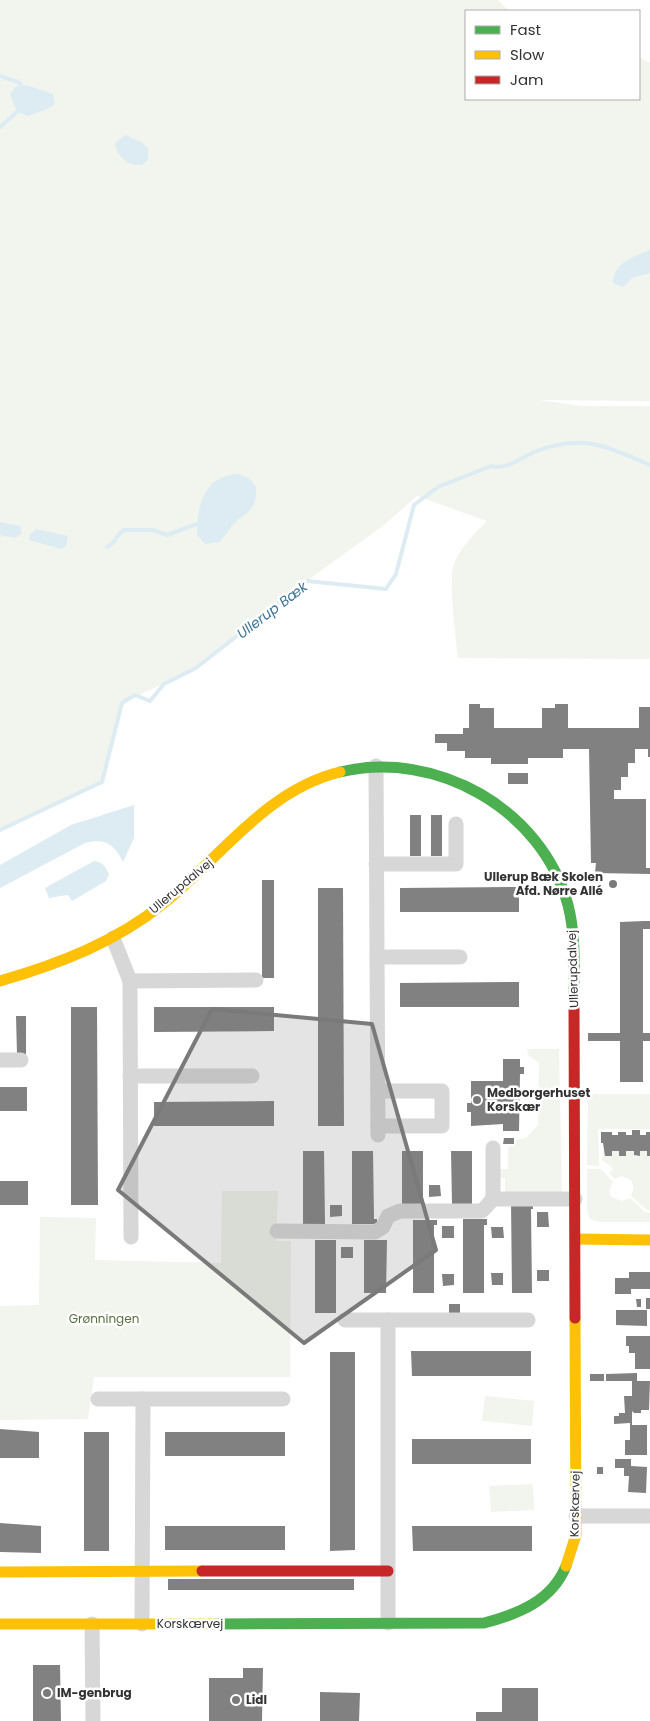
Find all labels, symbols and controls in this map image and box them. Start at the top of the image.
legend [465,10,640,100]
text: Fast [510,19,541,40]
text: Slow [510,44,545,65]
text: Jam [510,69,544,90]
water label: Ullerup Bæk [232,576,312,643]
street label: Ullerupdalvej [145,854,216,917]
place label: Ullerup Bæk Skolen Afd. Nørre Allé [484,868,604,899]
marker: Ullerup Bæk Skolen Afd. Nørre Allé [607,878,619,890]
street label: Ullerupdalvej [563,930,582,1008]
place label: Medborgerhuset Korskær [487,1084,590,1115]
marker: Medborgerhuset Korskær [471,1094,483,1106]
park label: Grønningen [69,1310,139,1327]
street label: Korskærvej [565,1471,584,1537]
street label: Korskærvej [157,1615,223,1632]
place label: IM-genbrug [57,1684,132,1701]
marker: IM-genbrug [41,1687,53,1699]
place label: Lidl [246,1691,267,1708]
marker: Lidl [230,1694,242,1706]

